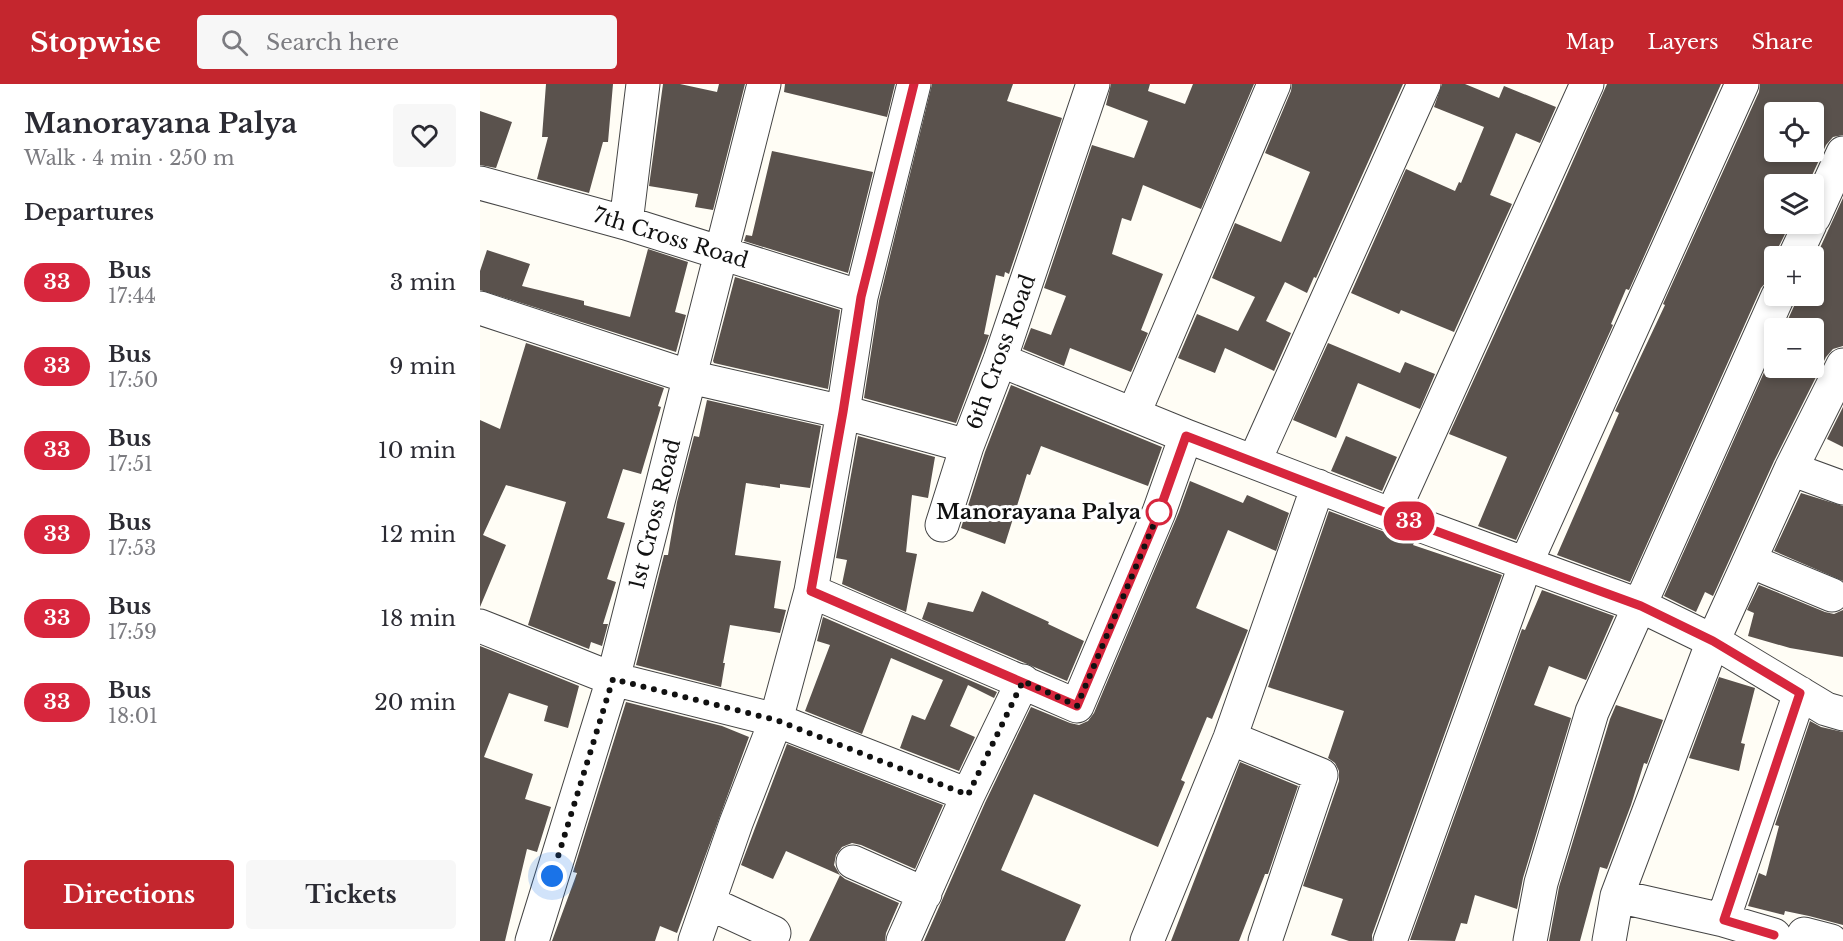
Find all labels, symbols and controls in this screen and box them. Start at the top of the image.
search box [197,15,617,69]
text: Stopwise [30,25,161,60]
icon: search [218,26,251,59]
text: Search here [266,29,399,56]
text: Map [1566,29,1615,55]
text: Layers [1648,29,1719,55]
text: Share [1752,29,1813,55]
map controls [1764,102,1824,378]
button: locate [1764,102,1824,162]
button: heart [393,104,456,167]
text: Manorayana Palya [24,106,297,141]
text: Walk · 4 min · 250 m [24,146,234,170]
button: layers [1764,174,1824,234]
text: Departures [24,199,154,226]
street label: 7th Cross Road [591,202,751,274]
button: + [1764,246,1824,306]
text: Bus [108,257,151,284]
text: 33 [44,269,70,295]
text: 3 min [390,269,456,296]
street label: 6th Cross Road [961,271,1041,433]
text: 17:44 [108,284,156,308]
button: − [1764,318,1824,378]
text: Bus [108,341,151,368]
text: 33 [44,353,70,379]
text: 9 min [389,353,456,380]
text: 17:50 [108,368,158,392]
text: Bus [108,425,151,452]
street label: 1st Cross Road [624,436,686,592]
text: 33 [44,437,70,463]
text: 10 min [378,437,456,464]
text: 17:51 [108,452,153,476]
place label: Manorayana Palya [936,499,1141,525]
marker: Manorayana Palya [1146,499,1172,525]
line badge: 33 [1382,502,1436,540]
text: 33 [1396,508,1422,534]
text: Bus [108,509,151,536]
text: 33 [44,521,70,547]
text: 12 min [380,521,456,548]
text: 17:53 [108,536,156,560]
text: Bus [108,593,151,620]
text: 33 [44,605,70,631]
text: 18 min [380,605,456,632]
text: 17:59 [108,620,157,644]
text: Bus [108,677,151,704]
text: 33 [44,689,70,715]
text: 20 min [374,689,456,716]
text: 18:01 [108,704,158,728]
button: Directions [24,860,234,929]
button: Tickets [246,860,456,929]
your location [537,861,567,891]

